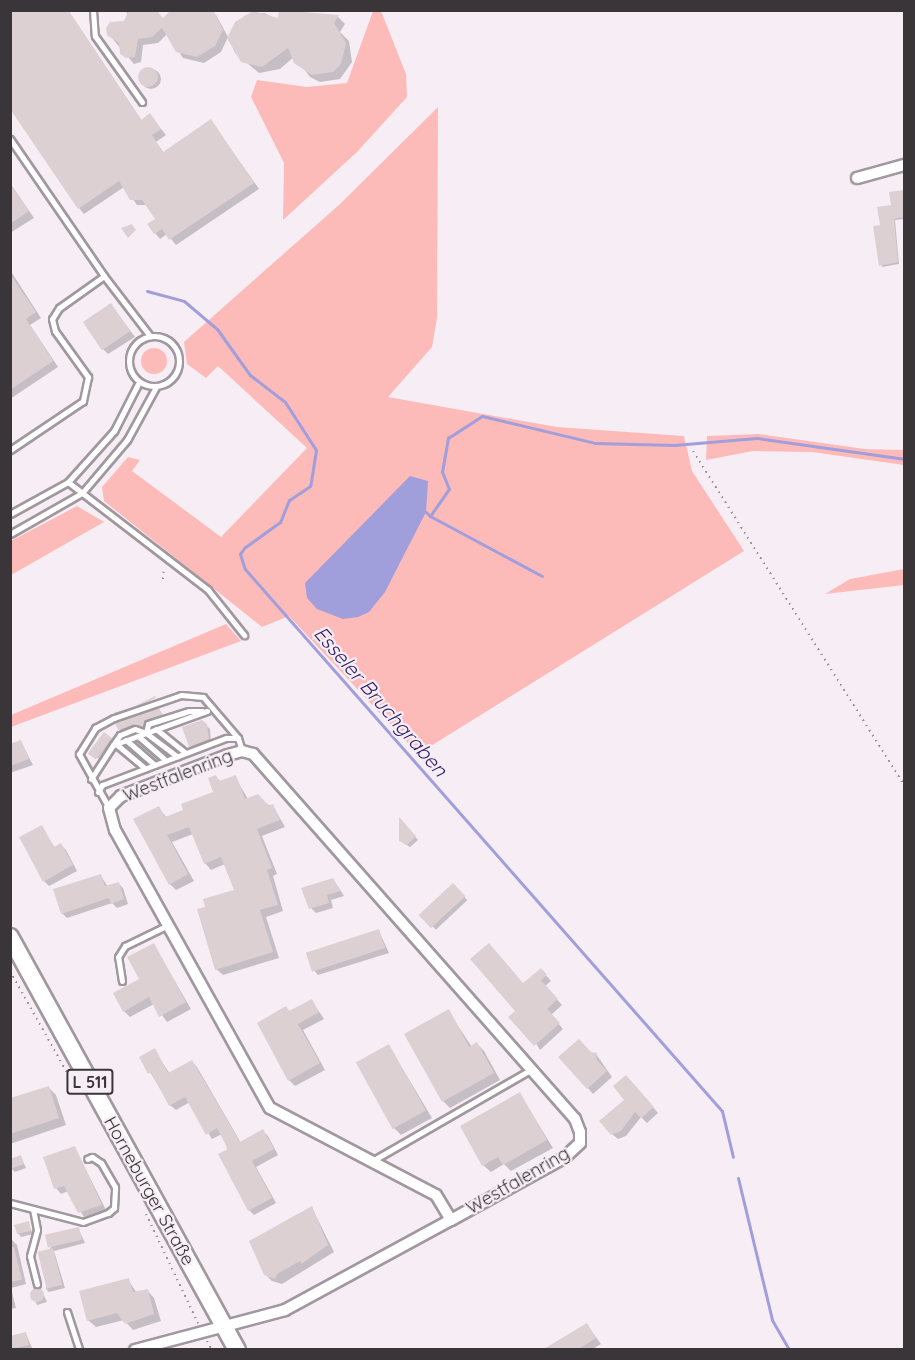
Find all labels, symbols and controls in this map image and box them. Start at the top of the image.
water label: Esseler Bruchgraben [309,621,453,781]
street label: Westfalenring [120,745,236,807]
road number: L 511 [66,1069,114,1095]
street label: Horneburger Straße [99,1113,199,1269]
street label: Westfalenring [462,1143,574,1219]

